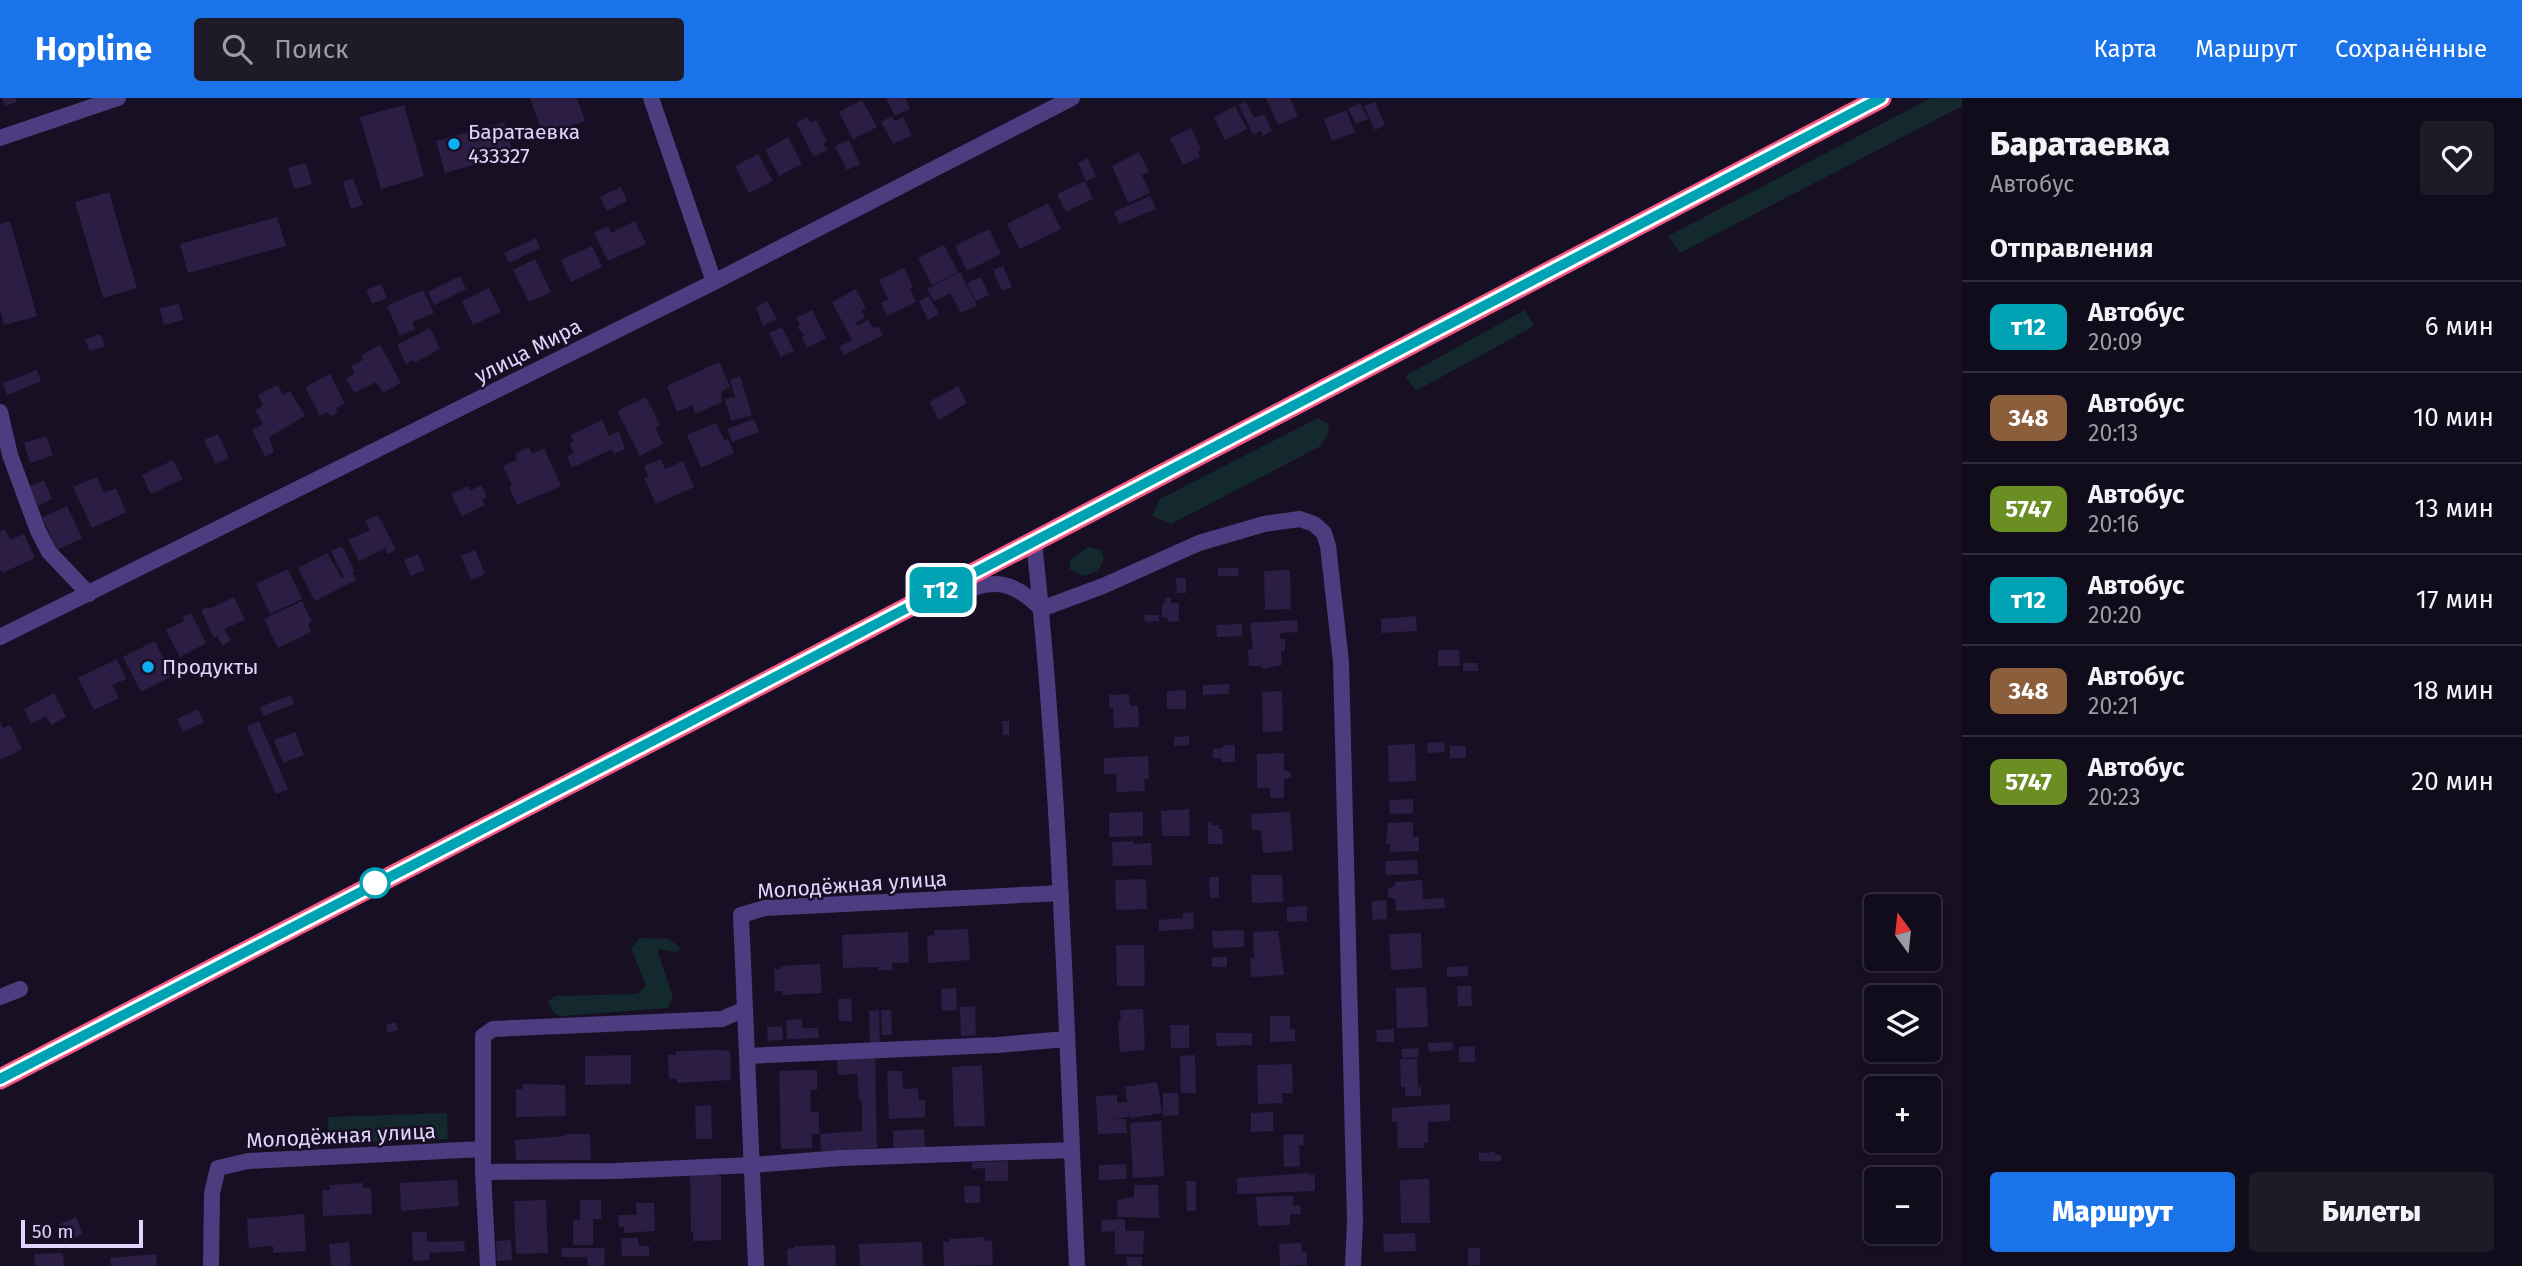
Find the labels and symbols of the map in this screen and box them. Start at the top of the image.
place label: Баратаевка 433327 [468,119,580,169]
marker: Баратаевка 433327 [446,136,462,152]
street label: улица Мира [470,313,586,389]
line badge: т12 [901,567,981,613]
place label: Продукты [162,654,259,680]
marker: Продукты [140,659,156,675]
street label: Молодёжная улица [756,865,948,905]
unlabelled marker [360,868,390,898]
north arrow [1864,894,1941,971]
street label: Молодёжная улица [245,1118,437,1154]
scale bar [21,1217,144,1249]

